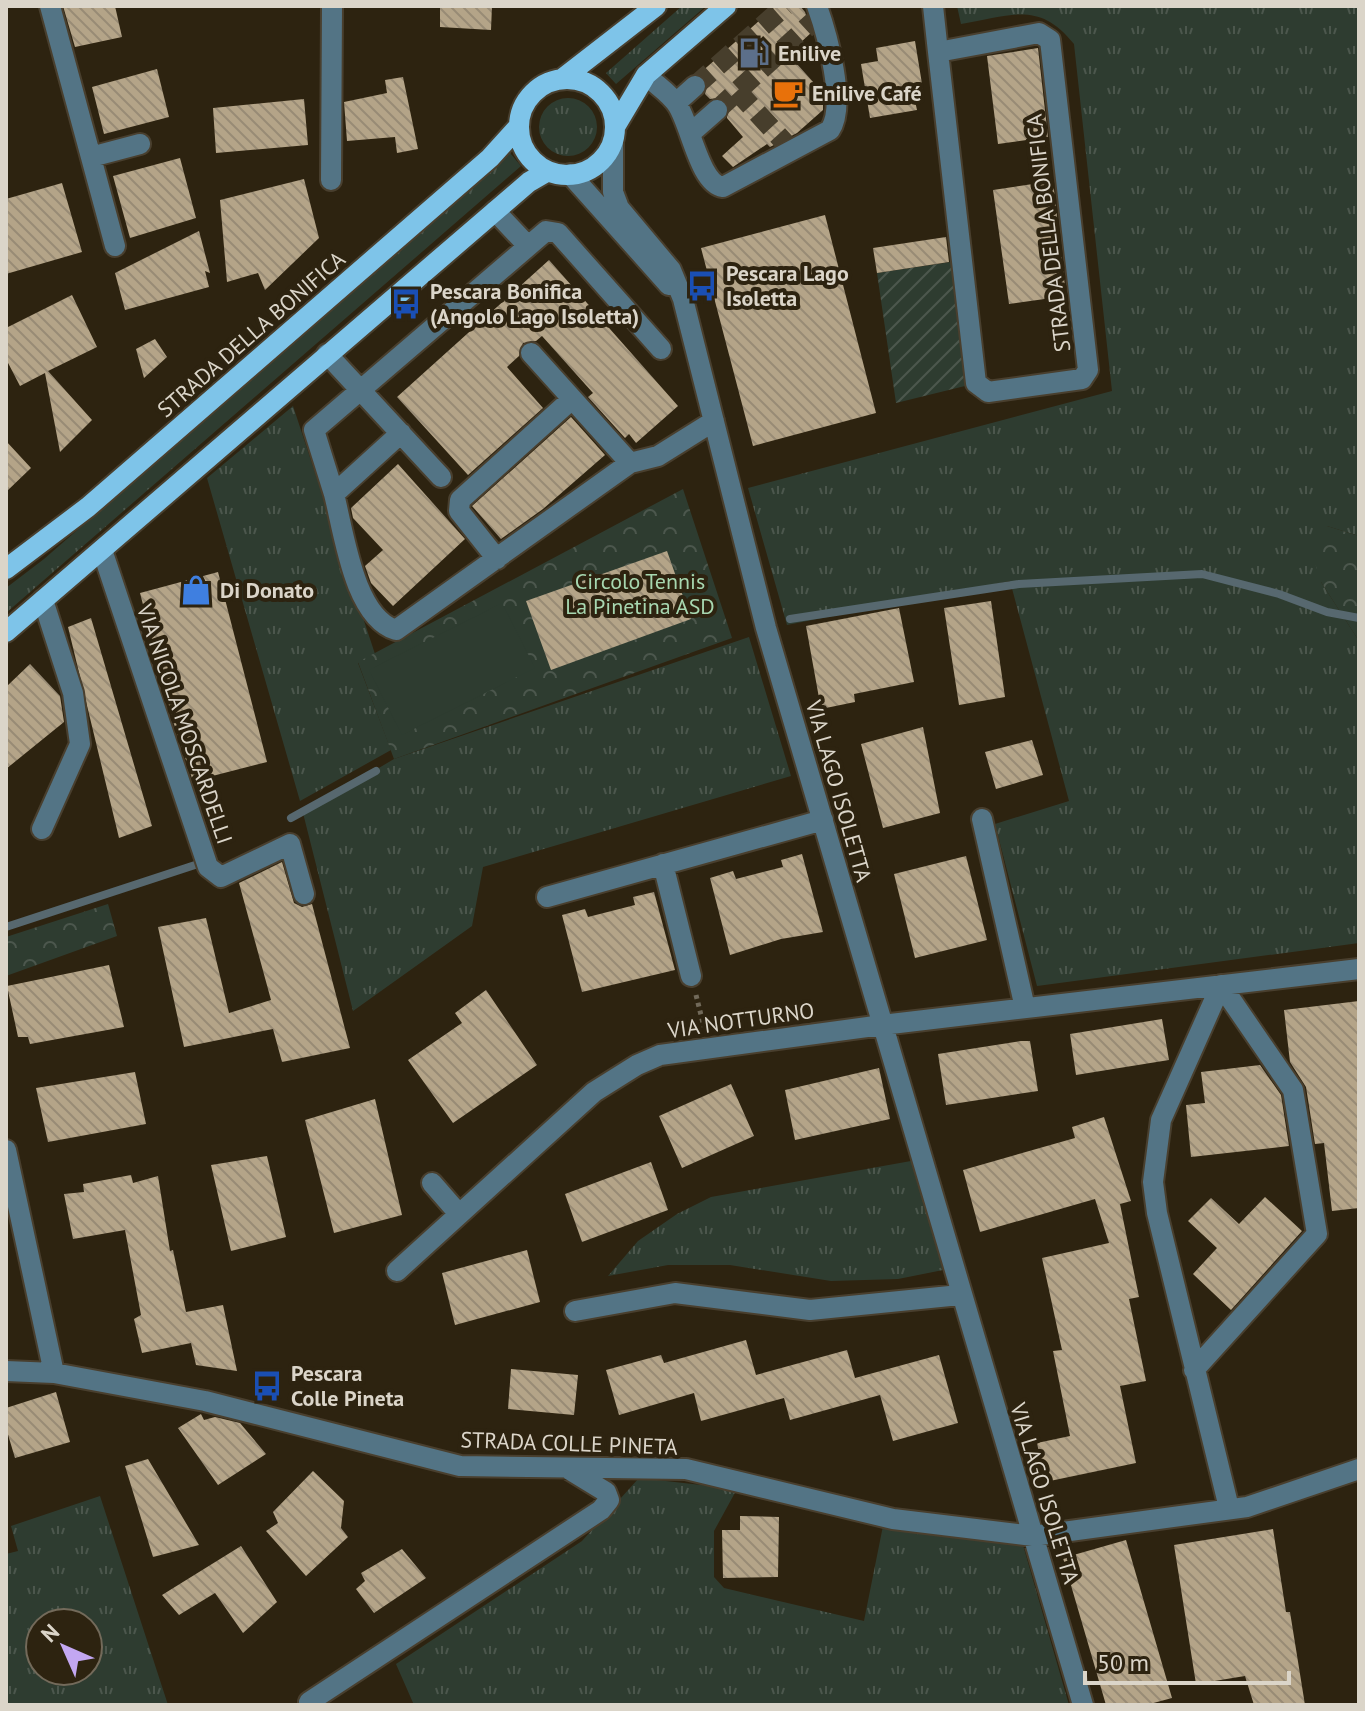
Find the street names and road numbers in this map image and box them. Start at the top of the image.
street label: STRADA DELLA BONIFICA [1019,112,1076,354]
street label: STRADA DELLA BONIFICA [151,245,351,423]
street label: VIA NICOLA MOSCARDELLI [130,600,239,848]
street label: VIA LAGO ISOLETTA [799,696,878,885]
street label: VIA NOTTURNO [665,996,816,1044]
street label: VIA LAGO ISOLETTA [1004,1398,1086,1587]
street label: STRADA COLLE PINETA [460,1425,678,1461]

